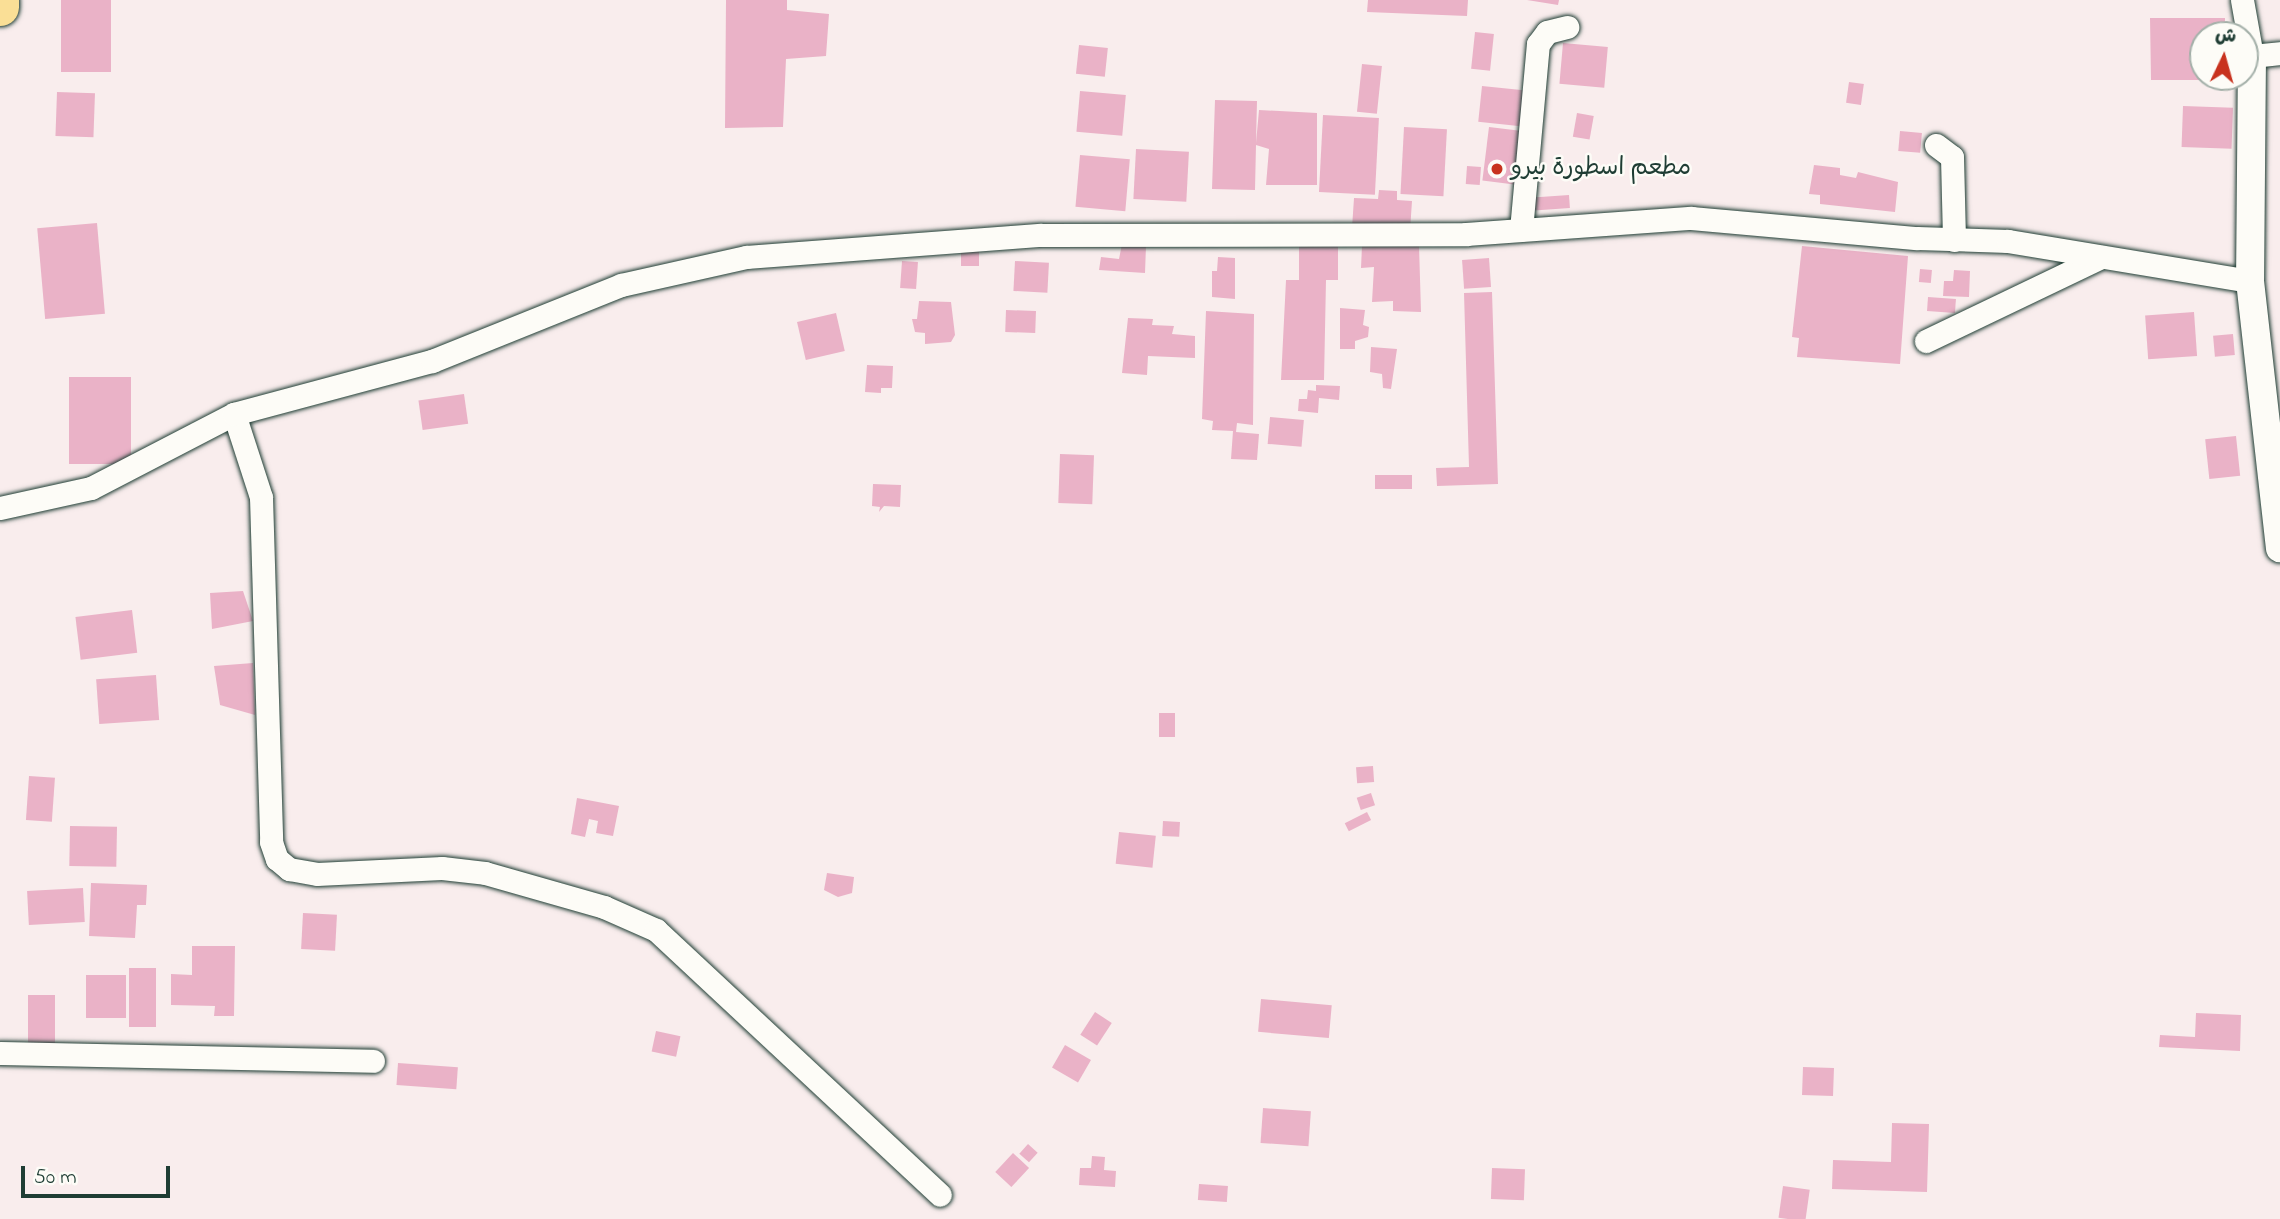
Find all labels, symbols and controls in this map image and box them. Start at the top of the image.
north arrow [2189,21,2259,91]
text: ش [2214,22,2237,51]
place label: مطعم اسطورة بيرو [1511,155,1691,183]
marker: مطعم اسطورة بيرو [1489,161,1505,177]
scale bar [24,1152,173,1196]
text: 50 m [34,1163,77,1193]

